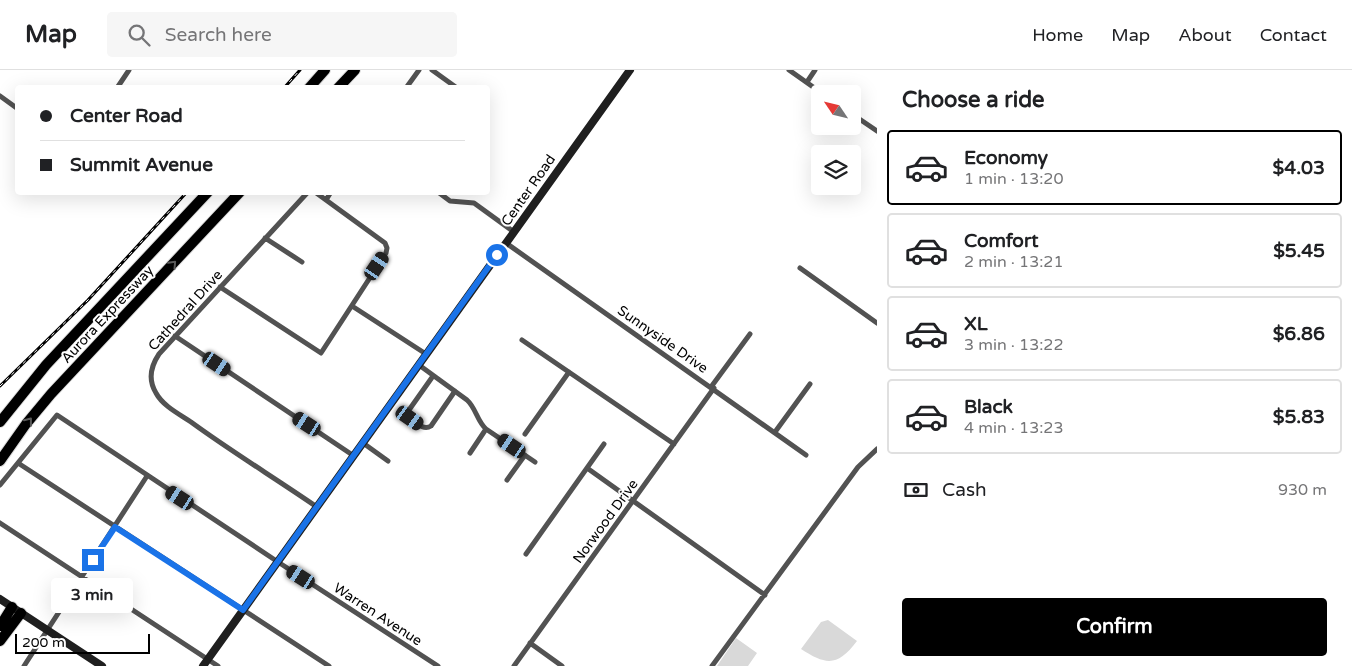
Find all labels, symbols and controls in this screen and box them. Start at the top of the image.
search box [107,12,457,57]
text: Map [25,20,77,49]
icon: search [125,21,153,49]
text: Search here [165,24,272,46]
text: Home [1032,24,1083,46]
text: Map [1111,24,1150,46]
text: About [1178,24,1232,46]
text: Contact [1260,24,1327,46]
north arrow [811,85,861,135]
map controls [811,85,861,195]
text: Choose a ride [902,87,1045,113]
text: Center Road [70,105,183,127]
button: layers [811,145,861,195]
icon: car [904,145,949,190]
text: Economy [964,147,1048,169]
street label: Center Road [498,151,559,229]
text: Summit Avenue [70,154,213,176]
text: $4.03 [1273,157,1325,179]
text: 1 min · 13:20 [964,169,1063,189]
icon: car [904,228,949,273]
text: Comfort [964,230,1038,252]
text: $5.45 [1273,240,1325,262]
route start [486,244,508,266]
car [362,249,391,283]
text: 2 min · 13:21 [964,252,1063,272]
one-way arrow [167,261,176,270]
street label: Aurora Expressway [58,262,157,367]
street label: Cathedral Drive [145,266,226,354]
street label: Sunnyside Drive [614,302,711,377]
icon: car [904,311,949,356]
text: XL [964,313,988,335]
text: $6.86 [1273,323,1325,345]
text: 3 min · 13:22 [964,335,1063,355]
car [200,349,233,379]
icon: car [904,394,949,439]
text: Black [964,396,1013,418]
car [393,403,426,433]
text: $5.83 [1273,406,1325,428]
car [290,410,323,438]
one-way arrow [23,418,31,427]
text: 4 min · 13:23 [964,418,1063,438]
car [495,431,528,461]
street label: Norwood Drive [569,476,642,567]
icon: cash [902,476,930,504]
text: Cash [942,479,987,501]
text: 930 m [1278,480,1327,500]
car [163,484,196,512]
route end [82,549,104,571]
car [284,563,317,591]
callout: 3 min [52,578,134,612]
street label: Warren Avenue [330,579,425,649]
text: 3 min [71,585,113,605]
button: Confirm [902,598,1327,656]
scale bar [15,631,150,654]
text: 200 m [22,634,65,651]

